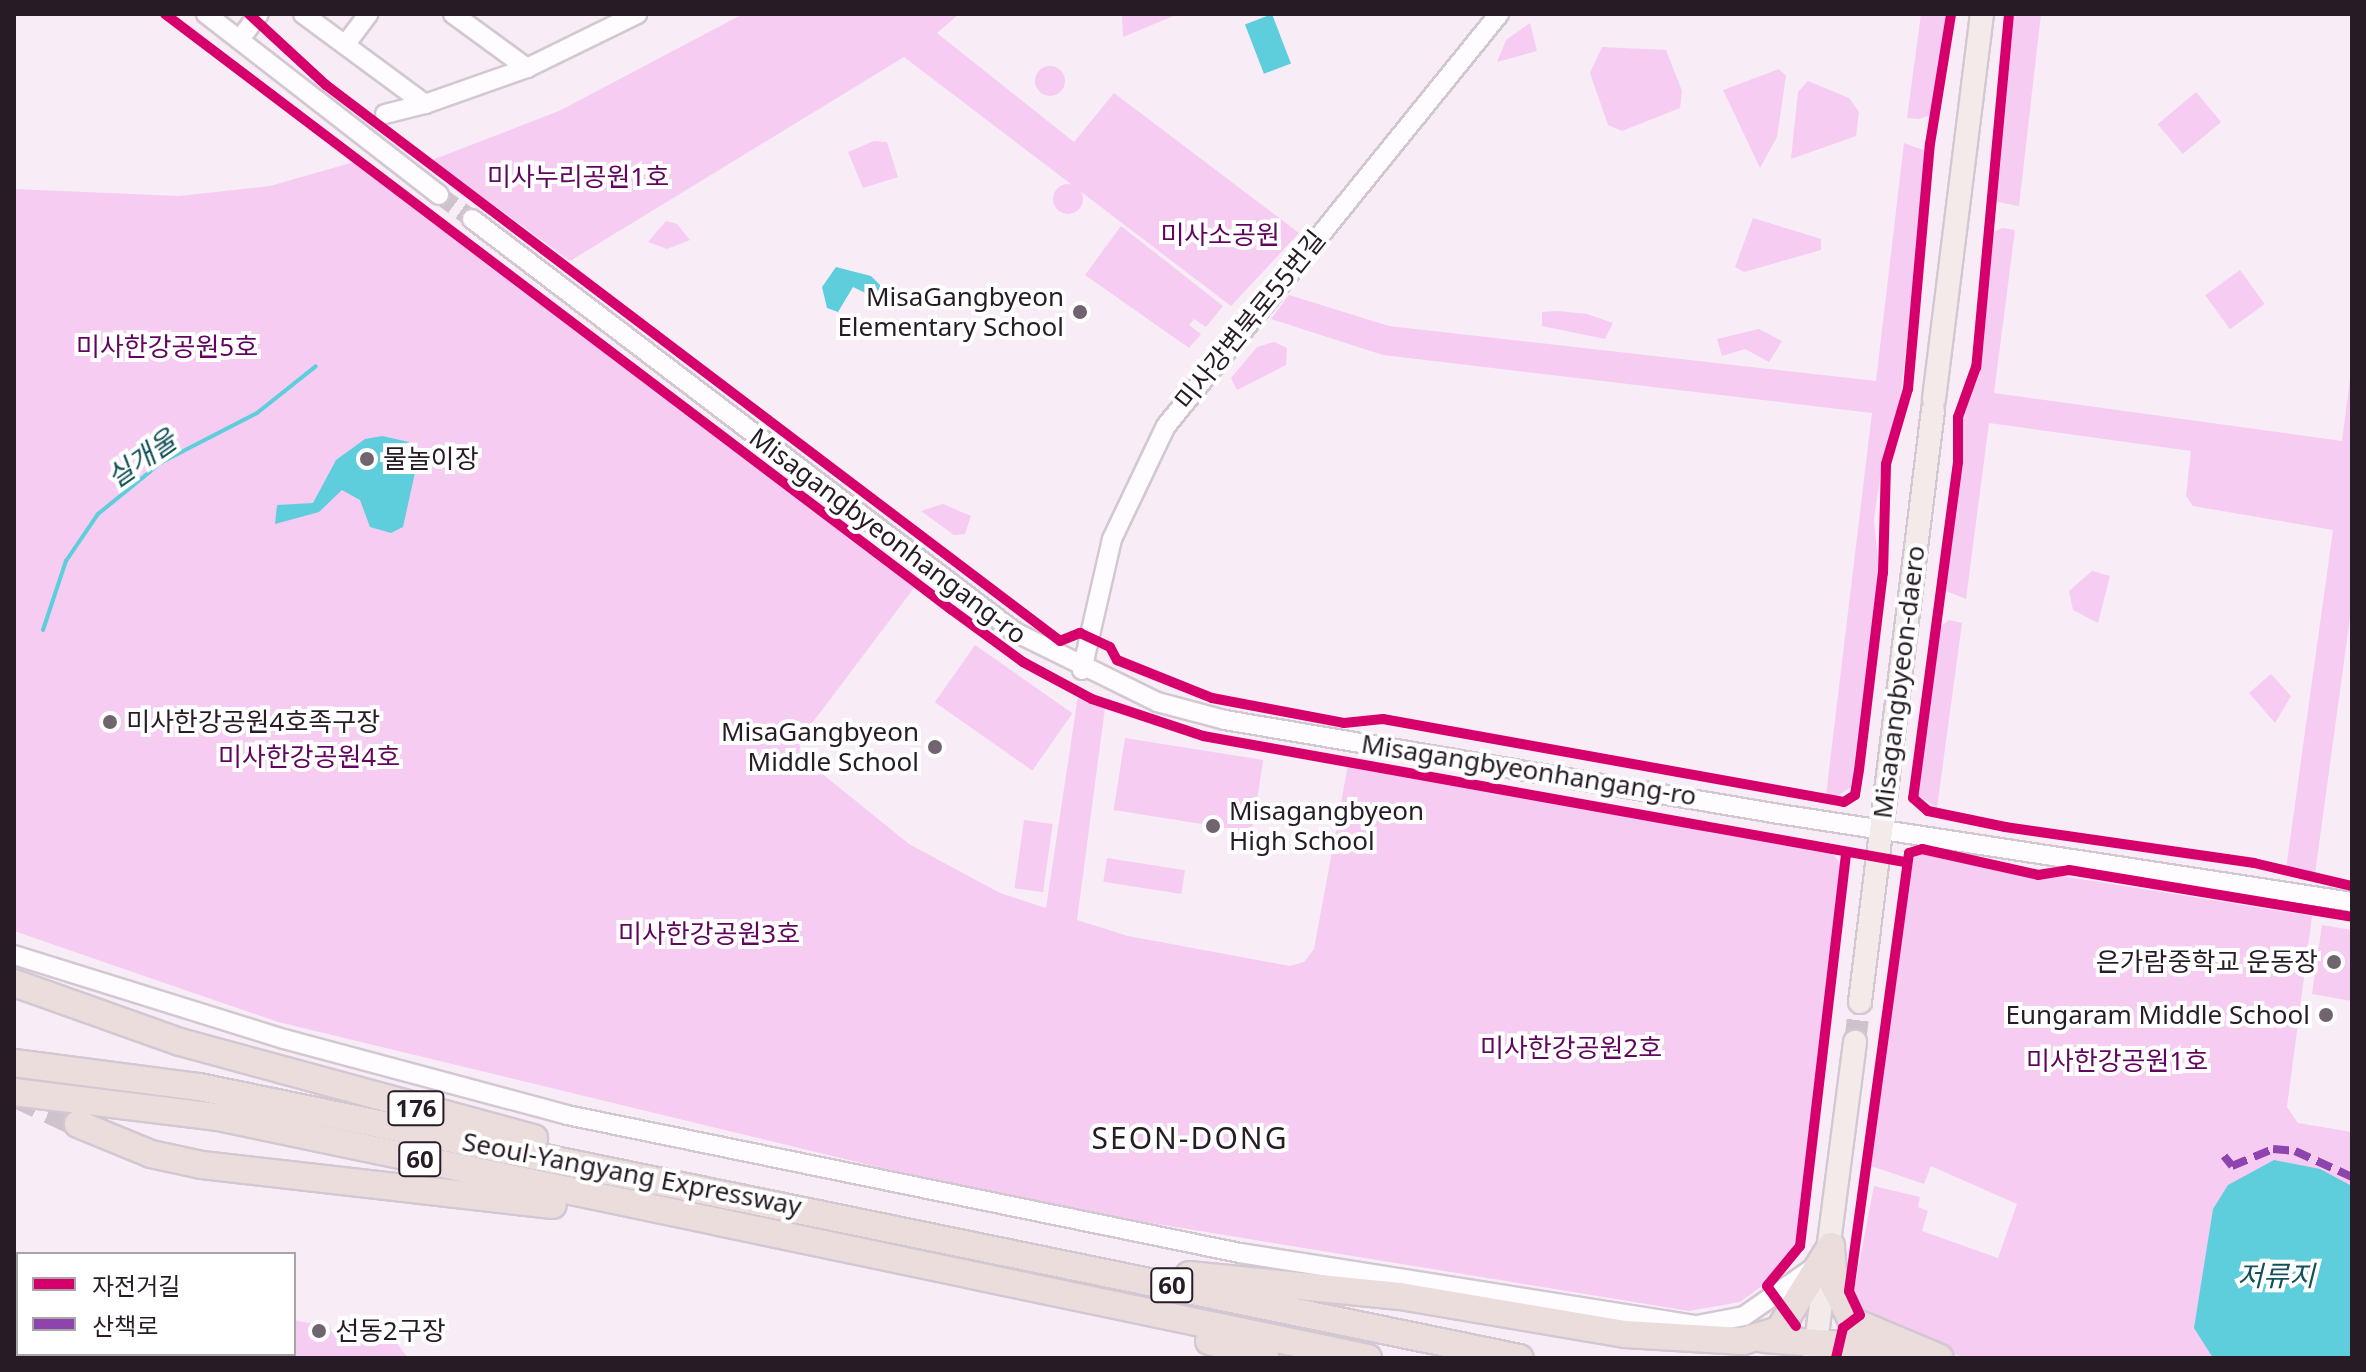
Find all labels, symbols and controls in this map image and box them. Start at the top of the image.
park label: 미사누리공원1호 [487,161,669,193]
park label: 미사소공원 [1160,219,1280,251]
street label: 미사강변북로55번길 [1168,224,1332,416]
place label: MisaGangbyeon Elementary School [837,281,1064,342]
marker: MisaGangbyeon Elementary School [1071,303,1089,321]
park label: 미사한강공원5호 [76,331,258,363]
water label: 실개울 [100,422,182,494]
street label: Misagangbyeonhangang-ro [743,422,1033,650]
place label: 물놀이장 [383,443,479,475]
marker: 물놀이장 [358,450,376,468]
street label: Misagangbyeon-daero [1867,544,1931,820]
place label: 미사한강공원4호족구장 [126,706,380,738]
marker: 미사한강공원4호족구장 [101,713,119,731]
place label: MisaGangbyeon Middle School [721,716,919,778]
street label: Misagangbyeonhangang-ro [1359,728,1699,812]
marker: MisaGangbyeon Middle School [926,738,944,756]
park label: 미사한강공원4호 [218,741,400,773]
place label: Misagangbyeon High School [1229,795,1424,856]
marker: Misagangbyeon High School [1204,817,1222,835]
park label: 미사한강공원3호 [618,918,800,950]
place label: 은가람중학교 운동장 [2096,946,2318,978]
marker: 은가람중학교 운동장 [2325,953,2343,971]
place label: Eungaram Middle School [2006,999,2310,1031]
marker: Eungaram Middle School [2317,1006,2335,1024]
park label: 미사한강공원2호 [1480,1032,1662,1064]
park label: 미사한강공원1호 [2026,1045,2208,1077]
road number: 176 [386,1088,446,1128]
district label: SEON-DONG [1091,1120,1289,1156]
street label: Seoul-Yangyang Expressway [460,1126,804,1222]
road number: 60 [398,1139,442,1179]
legend [16,1252,296,1356]
water label: 저류지 [2237,1258,2315,1292]
road number: 60 [1150,1265,1194,1305]
text: 자전거길 [92,1269,180,1302]
text: 산책로 [92,1309,158,1342]
place label: 선동2구장 [335,1315,446,1347]
marker: 선동2구장 [310,1322,328,1340]

